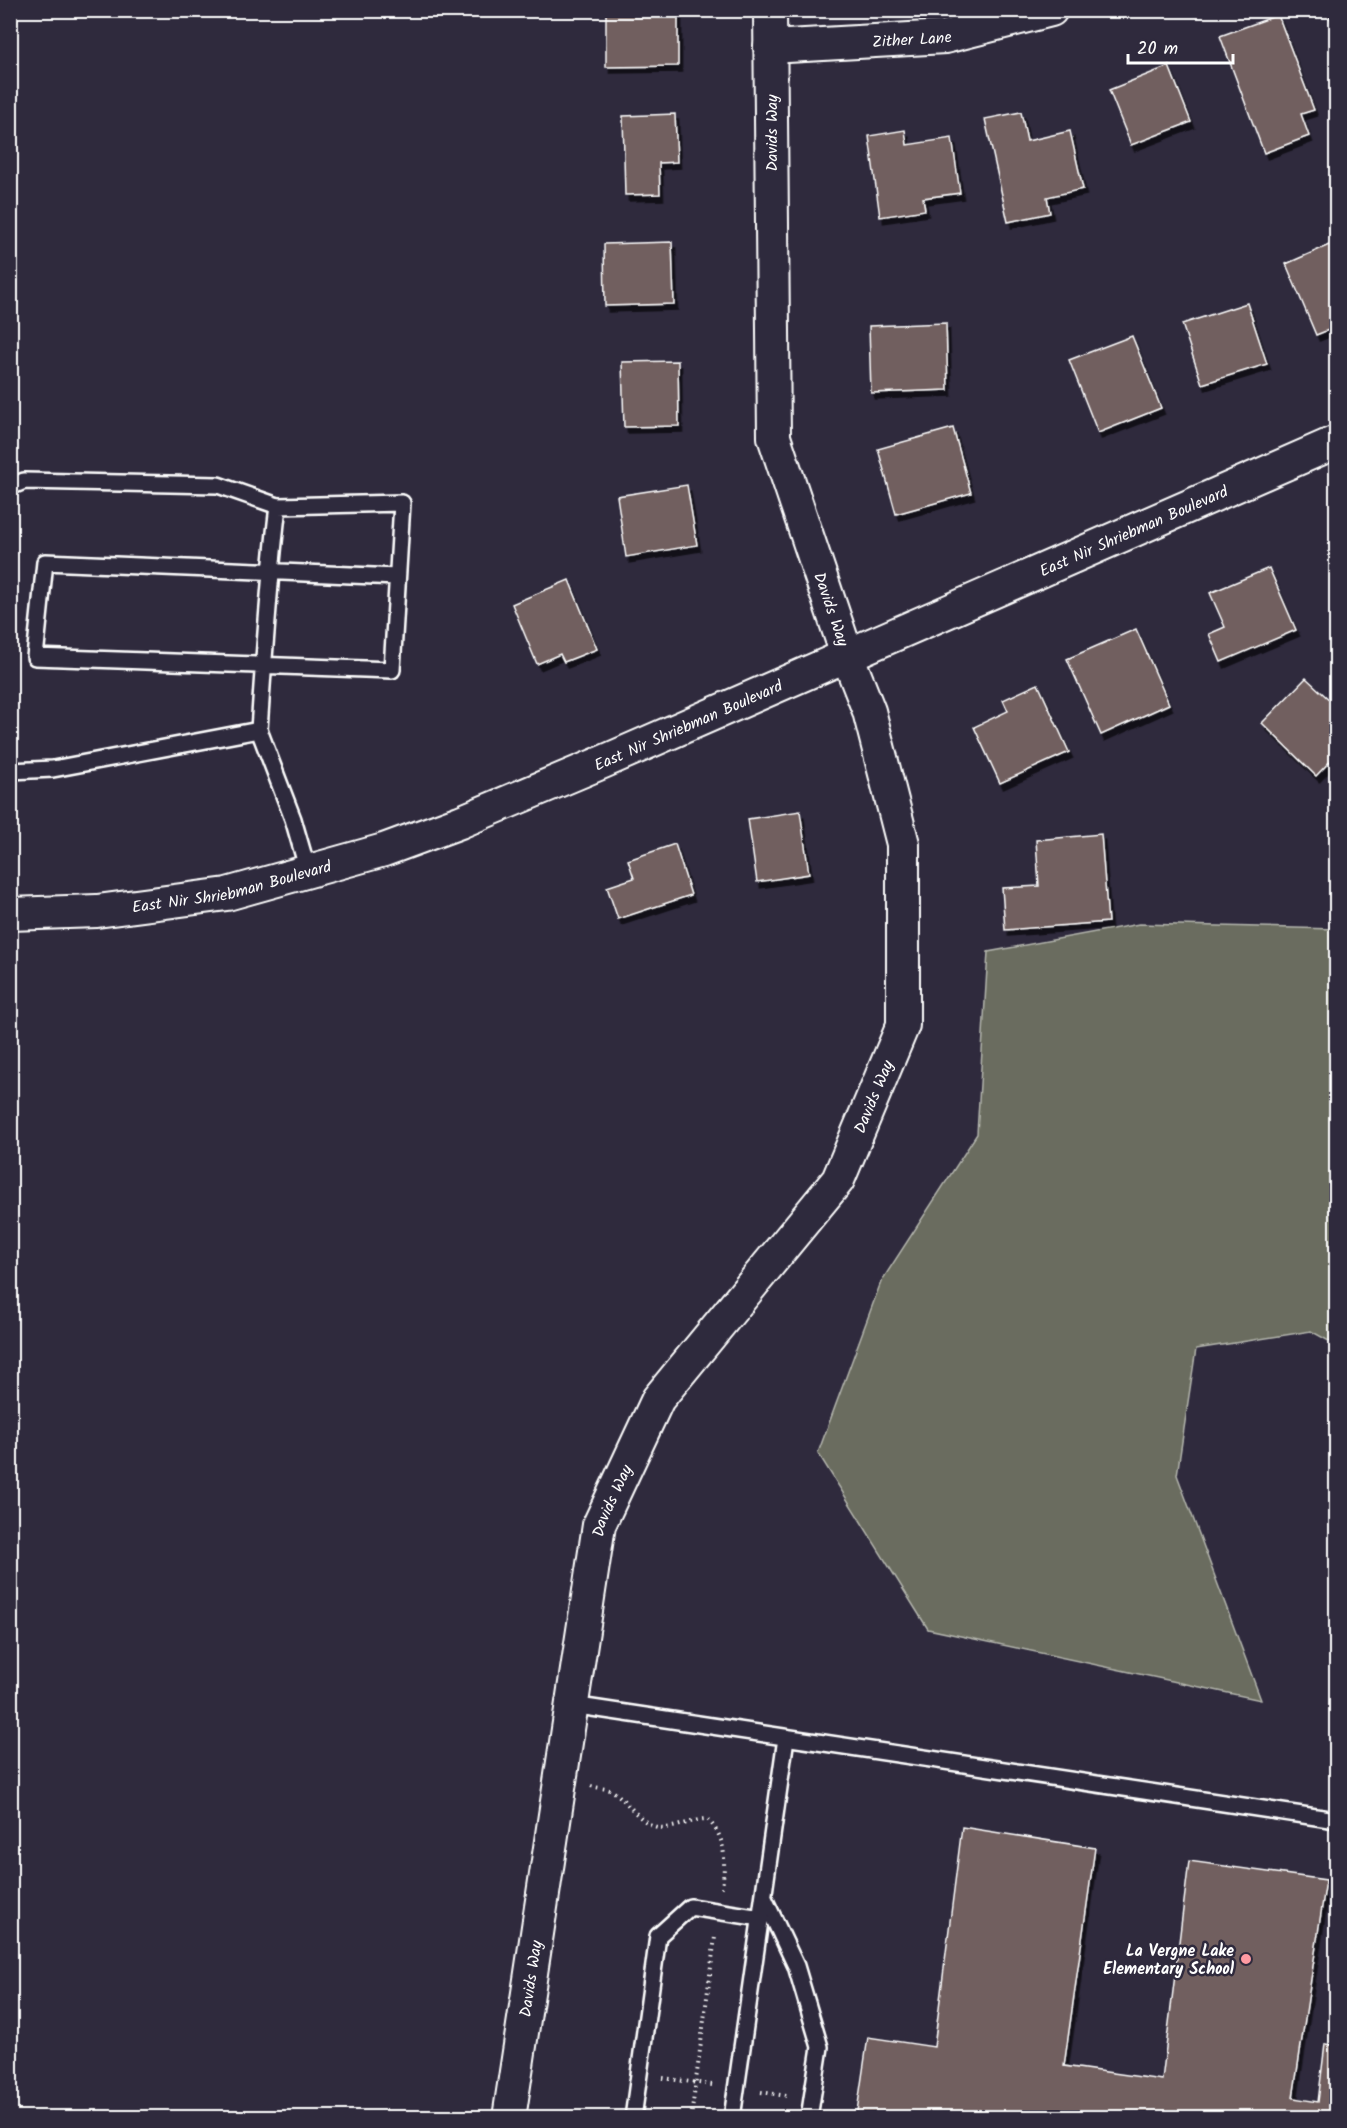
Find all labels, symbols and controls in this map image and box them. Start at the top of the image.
street label: Zither Lane [871,25,955,55]
scale bar [1128,27,1233,65]
text: 20 m [1137,35,1178,64]
street label: Davids Way [760,94,785,172]
street label: East Nir Shriebman Boulevard [1036,479,1233,584]
street label: Davids Way [806,569,855,650]
street label: East Nir Shriebman Boulevard [590,674,788,778]
street label: East Nir Shriebman Boulevard [130,854,335,920]
street label: Davids Way [848,1056,901,1137]
street label: Davids Way [586,1460,640,1538]
street label: Davids Way [513,1938,550,2019]
place label: La Vergne Lake Elementary School [1103,1939,1235,1982]
marker: La Vergne Lake Elementary School [1239,1952,1253,1966]

